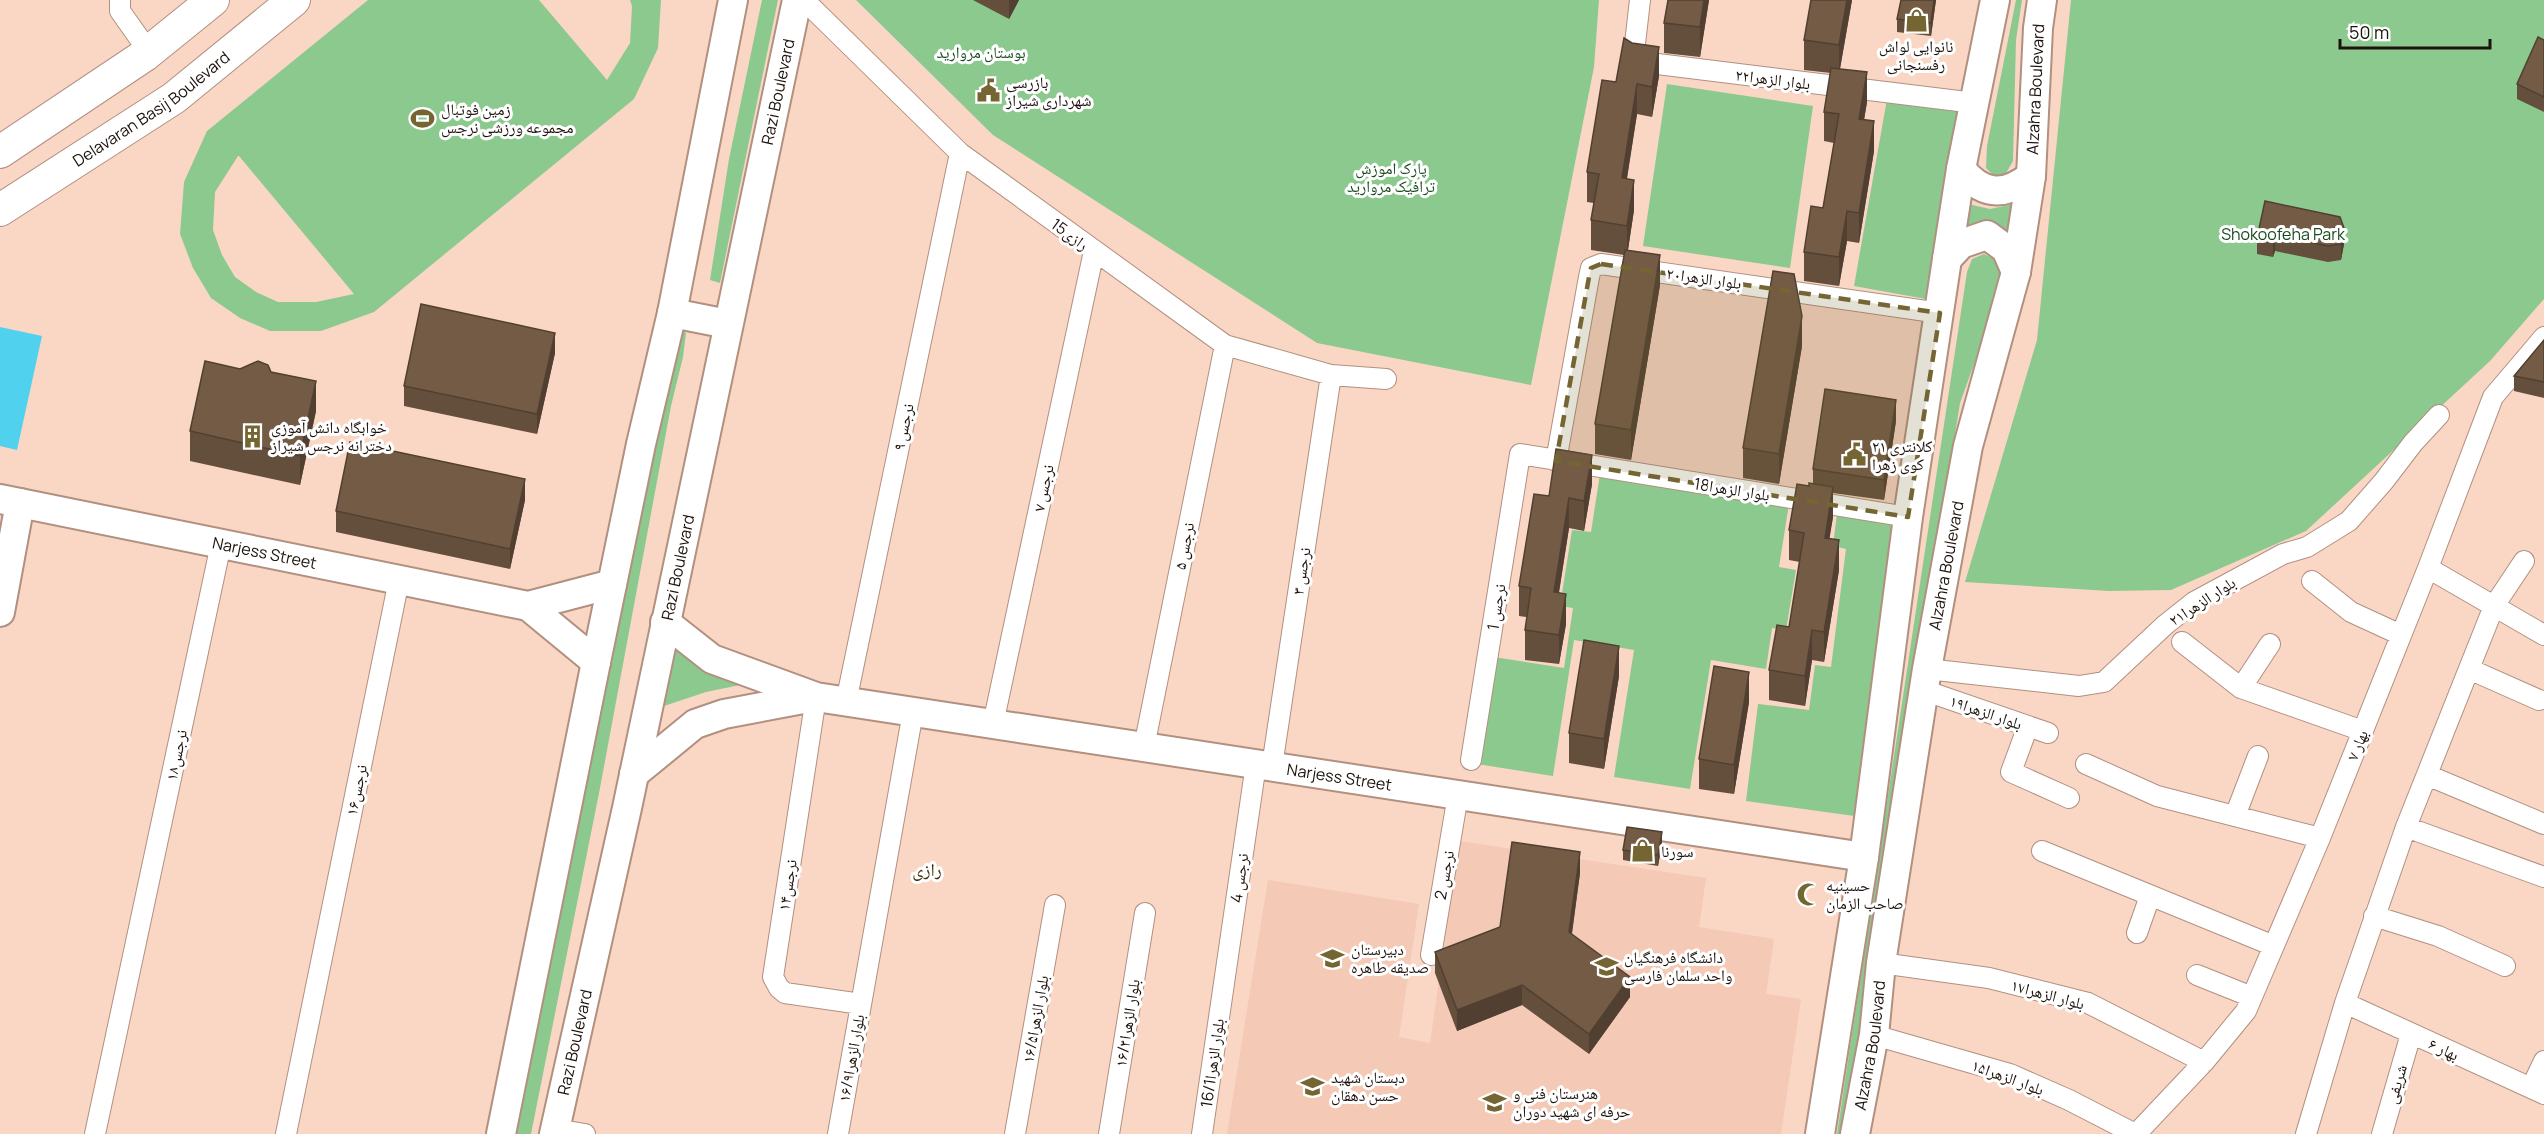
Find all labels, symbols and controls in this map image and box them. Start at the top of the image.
shop icon: نانوایی لواش رفسنجانی [1903,8,1929,34]
scale bar [2340,12,2490,50]
text: 50 m [2349,20,2389,44]
street label: Alzahra Boulevard [2021,23,2049,155]
place label: نانوایی لواش رفسنجانی [1879,35,1953,75]
street label: Razi Boulevard [756,37,800,147]
park label: بوستان مروارید [936,41,1026,63]
street label: Delavaran Basij Boulevard [68,46,234,171]
street label: بلوار الزهرا۲۲ [1734,63,1812,95]
place label: بازرسی شهرداری شیراز [1005,71,1092,111]
public building icon: بازرسی شهرداری شیراز [975,78,1001,104]
place label: زمین فوتبال مجموعه ورزشی نرجس [441,98,573,138]
sports icon: زمین فوتبال مجموعه ورزشی نرجس [410,105,436,131]
park label: پارک اموزش ترافیک مروارید [1347,157,1435,197]
street label: 15رازی [1047,213,1093,255]
park label: Shokoofeha Park [2221,223,2346,245]
street label: بلوار الزهرا۲۰ [1665,262,1743,294]
street label: نرجس ۹ [887,401,919,453]
place label: خوابگاه دانش آموزی دخترانه نرجس شیراز [270,416,392,456]
building icon: خوابگاه دانش آموزی دخترانه نرجس شیراز [240,423,266,449]
place label: کلانتری ۲۱ کوی زهرا [1872,435,1933,475]
public building icon: کلانتری ۲۱ کوی زهرا [1841,442,1867,468]
street label: نرجس ۷ [1027,462,1059,514]
street label: 18بلوار الزهرا [1692,472,1772,506]
street label: Alzahra Boulevard [1923,499,1969,632]
street label: Razi Boulevard [656,512,699,622]
street label: نرجس ۵ [1169,520,1199,572]
street label: Narjess Street [210,531,319,574]
street label: نرجس ۳ [1286,546,1316,596]
street label: بلوار الزهرا۲۱ [2164,571,2240,631]
street label: 1 نرجس [1481,582,1511,632]
street label: بلوار الزهرا۱۹ [1947,689,2025,735]
street label: بهار ۷ [2341,726,2373,764]
street label: نرجس۱۸ [160,727,192,783]
street label: Narjess Street [1285,758,1393,796]
street label: نرجس۱۶ [340,762,372,818]
shop icon: سورنا [1630,838,1656,864]
place label: سورنا [1661,840,1694,862]
street label: 2 نرجس [1429,849,1459,901]
street label: 4 نرجس [1225,852,1253,904]
district label: رازی [912,857,942,881]
street label: نرجس۱۴ [772,858,802,912]
place label: حسینیه صاحب الزمان [1826,874,1903,914]
mosque icon: حسینیه صاحب الزمان [1795,881,1821,907]
place label: دبیرستان صدیقه طاهره [1351,938,1429,978]
school or university icon: دبیرستان صدیقه طاهره [1320,945,1346,971]
place label: دانشگاه فرهنگیان واحد سلمان فارسی [1624,946,1732,986]
school or university icon: دانشگاه فرهنگیان واحد سلمان فارسی [1593,953,1619,979]
street label: بلوار الزهرا۱۶/۵ [1016,973,1054,1065]
street label: بلوار الزهرا۱۷ [2009,974,2087,1014]
street label: بلوار الزهرا۱۶/۳ [1109,977,1145,1069]
street label: Alzahra Boulevard [1849,979,1890,1112]
street label: Razi Boulevard [552,987,597,1097]
street label: بلوار الزهرا۱۶/۹ [832,1012,870,1104]
street label: بلوار الزهرا16/1 [1195,1017,1229,1109]
street label: بهار ۶ [2425,1032,2463,1066]
street label: بلوار الزهرا۱۵ [1969,1054,2047,1100]
street label: شریفی [2380,1062,2412,1106]
place label: دبستان شهید حسن دهقان [1331,1066,1405,1106]
school or university icon: دبستان شهید حسن دهقان [1300,1073,1326,1099]
place label: هنرستان فنی و حرفه ای شهید دوران [1513,1082,1630,1122]
school or university icon: هنرستان فنی و حرفه ای شهید دوران [1482,1089,1508,1115]

